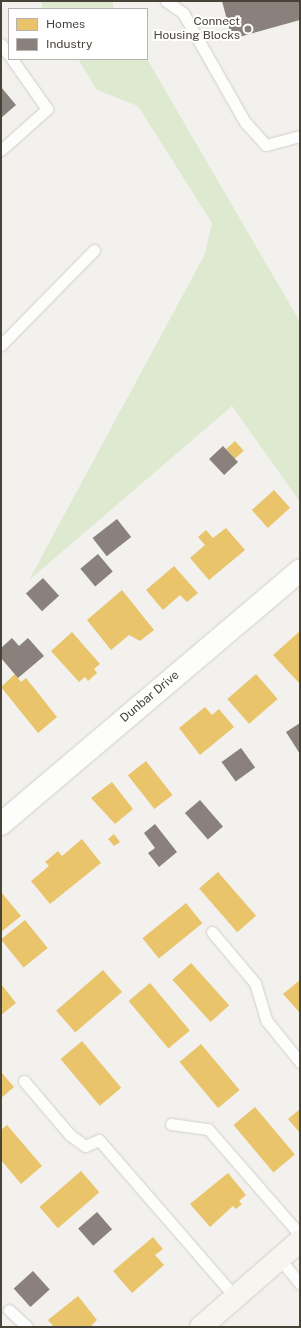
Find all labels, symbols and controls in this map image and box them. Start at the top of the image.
legend [8,8,148,60]
place label: Connect Housing Blocks [153,15,240,43]
text: Homes [46,17,85,31]
marker: Connect Housing Blocks [243,24,253,34]
text: Industry [46,37,92,51]
street label: Dunbar Drive [118,668,182,726]

